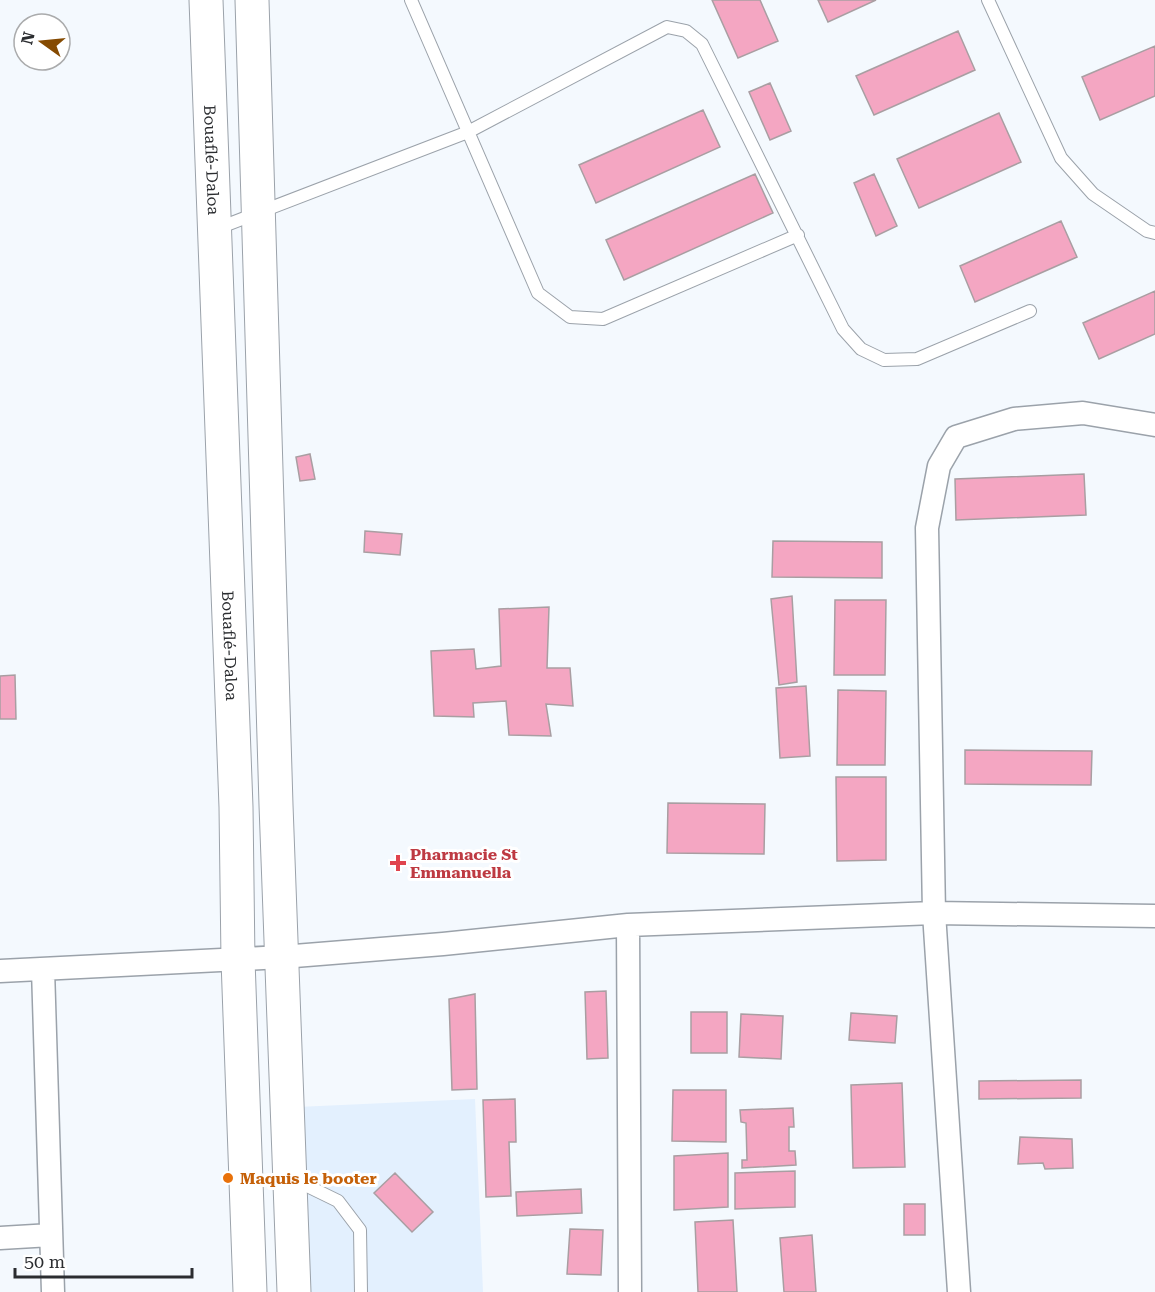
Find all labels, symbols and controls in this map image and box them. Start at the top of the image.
north arrow [12,12,72,72]
text: N [17,30,39,47]
street label: Bouaflé-Daloa [200,104,223,216]
street label: Bouaflé-Daloa [218,590,241,701]
place label: Pharmacie St Emmanuella [410,845,518,882]
marker: Pharmacie St Emmanuella [391,856,405,870]
place label: Maquis le booter [240,1169,377,1188]
marker: Maquis le booter [221,1171,235,1185]
scale bar [15,1241,192,1279]
text: 50 m [24,1251,65,1272]

